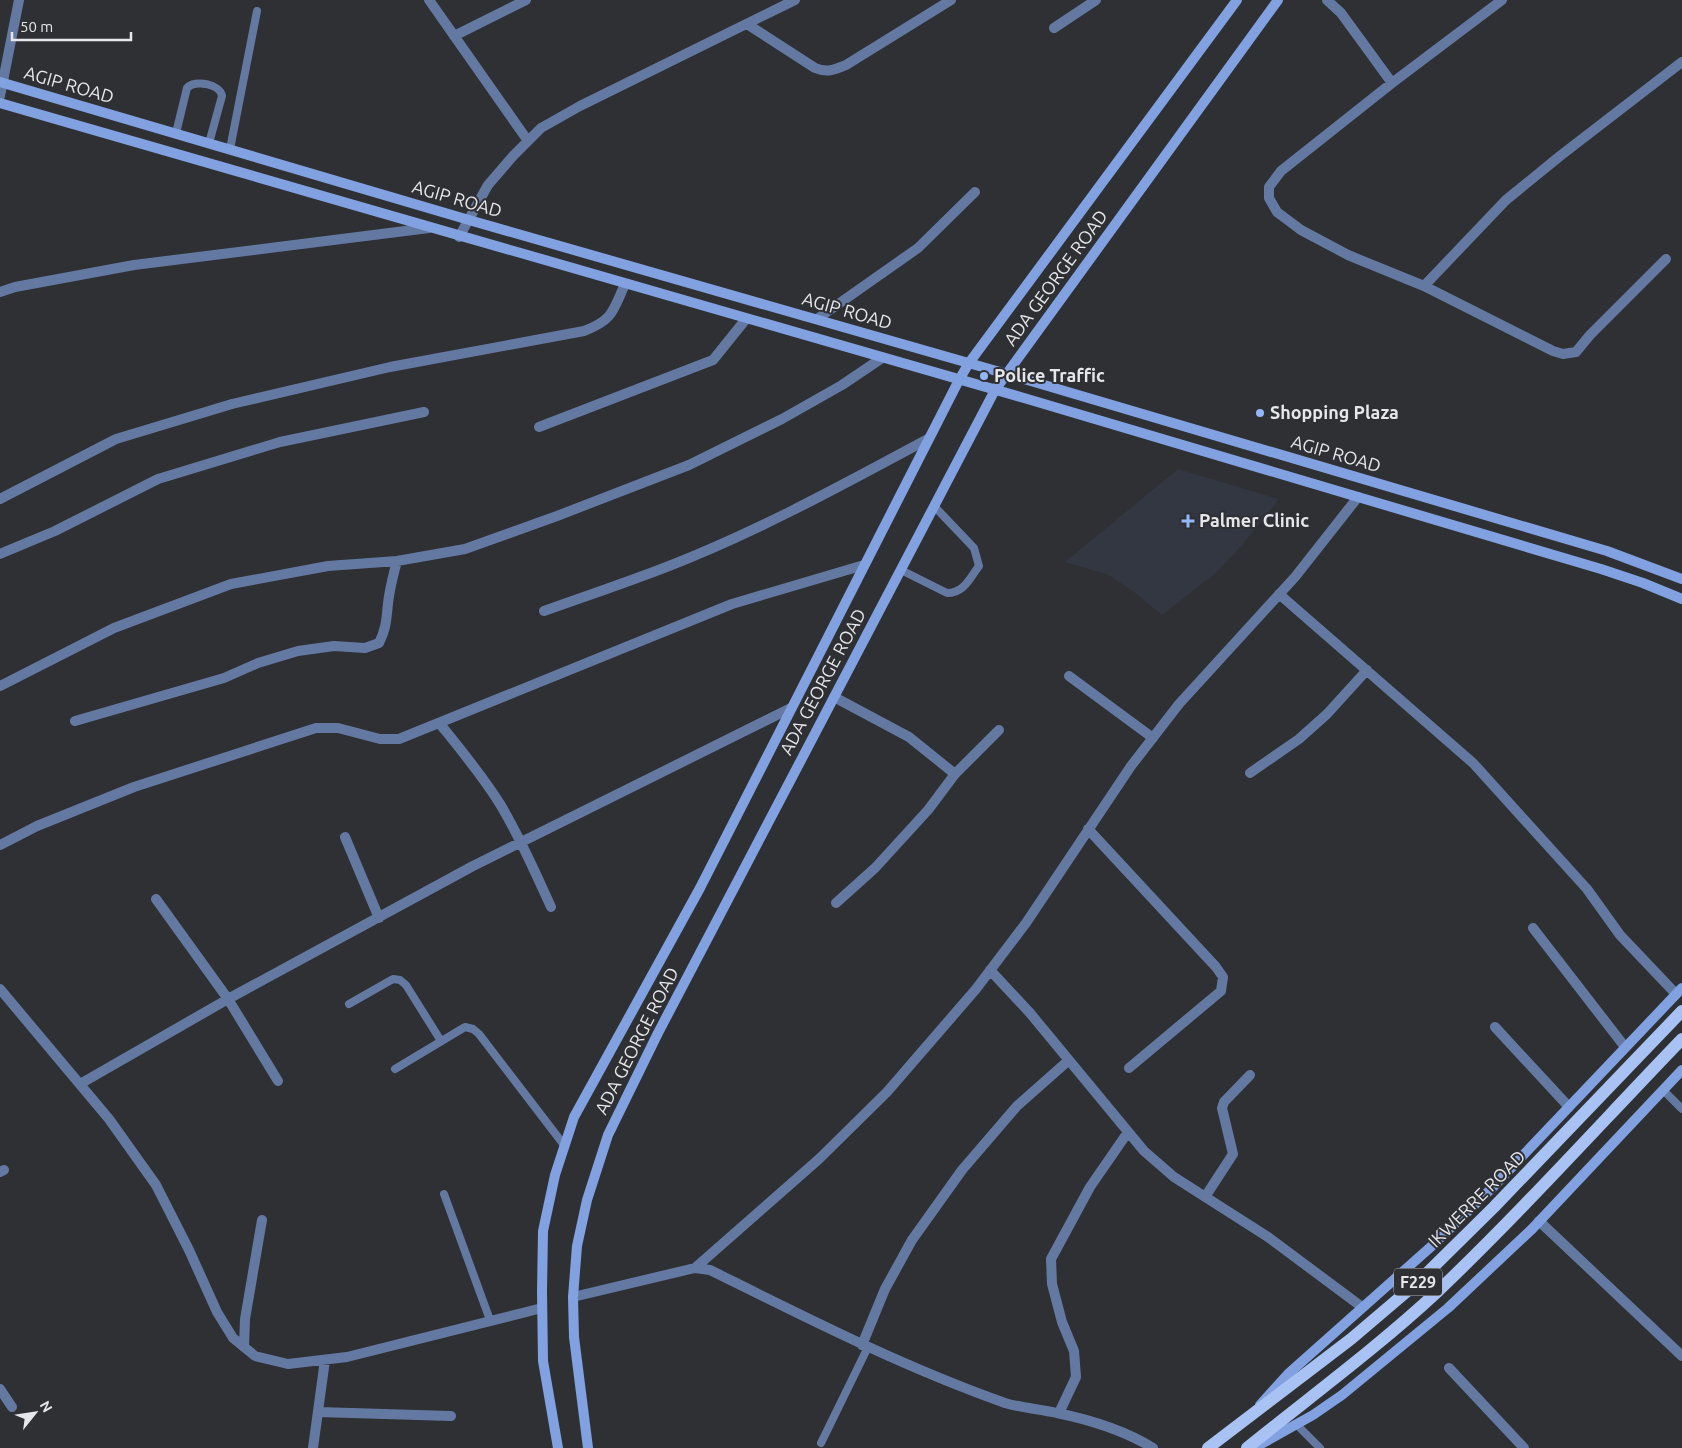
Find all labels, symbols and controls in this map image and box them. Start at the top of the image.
scale bar [12,10,131,42]
text: 50 m [20,18,53,35]
street label: AGIP ROAD [22,62,116,106]
street label: AGIP ROAD [410,176,504,220]
street label: ADA GEORGE ROAD [999,206,1111,349]
street label: AGIP ROAD [800,288,894,332]
place label: Police Traffic [994,365,1105,385]
marker: Police Traffic [978,370,990,382]
place label: Shopping Plaza [1270,402,1399,422]
marker: Shopping Plaza [1254,407,1266,419]
street label: AGIP ROAD [1289,431,1383,475]
place label: Palmer Clinic [1199,510,1309,530]
marker: Palmer Clinic [1181,514,1195,528]
street label: ADA GEORGE ROAD [775,605,869,758]
street label: ADA GEORGE ROAD [590,964,682,1117]
street label: IKWERRE ROAD [1424,1146,1529,1251]
road number: F229 [1394,1268,1442,1295]
north arrow [10,1388,60,1438]
text: N [37,1398,56,1415]

